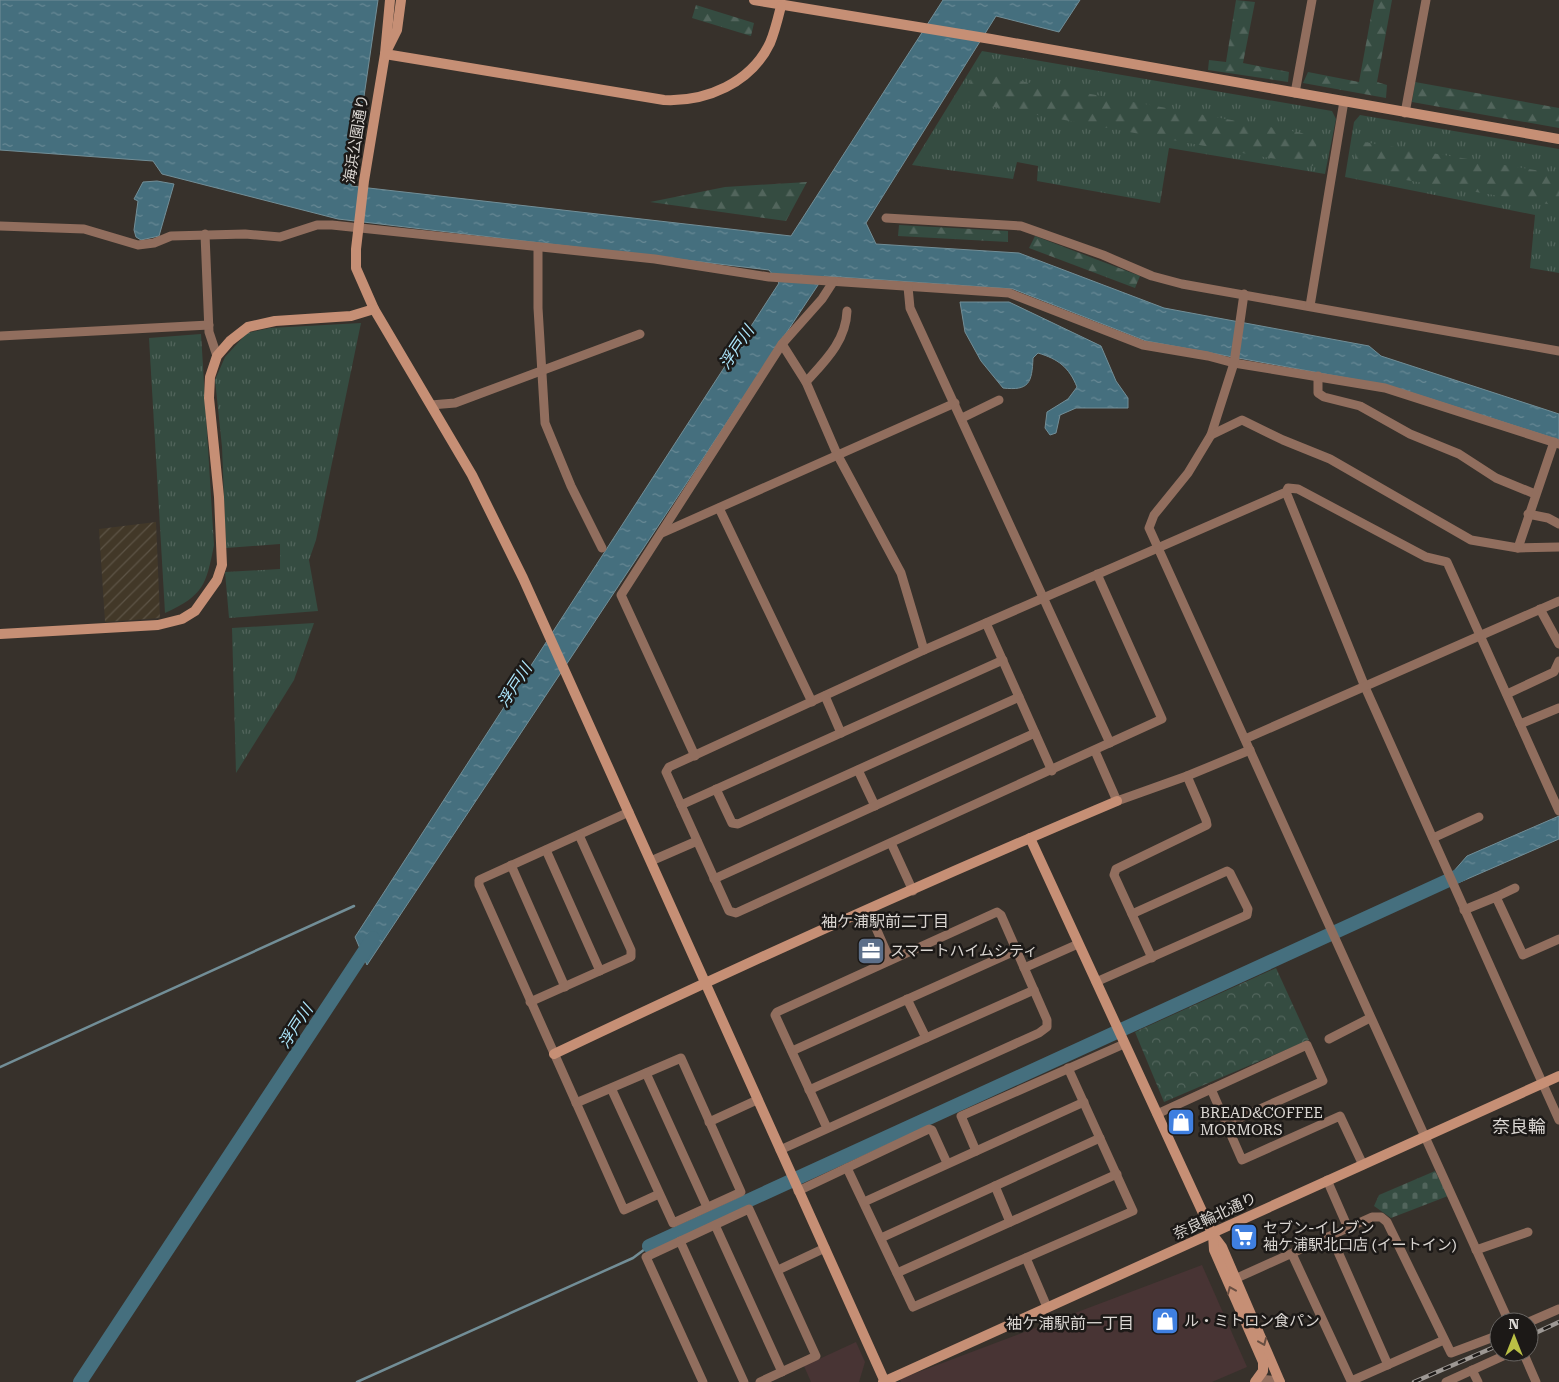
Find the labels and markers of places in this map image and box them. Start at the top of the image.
office icon: スマートハイムシティ [856,936,886,966]
place label: スマートハイムシティ [890,942,1038,960]
place label: BREAD&COFFEE MORMORS [1200,1104,1323,1139]
shop icon: BREAD&COFFEE MORMORS [1166,1107,1196,1137]
place label: セブン-イレブン 袖ケ浦駅北口店 (イートイン) [1263,1219,1457,1254]
supermarket icon: セブン-イレブン 袖ケ浦駅北口店 (イートイン) [1229,1222,1259,1252]
shop icon: ル・ミトロン食パン [1150,1306,1180,1336]
place label: ル・ミトロン食パン [1184,1312,1320,1330]

